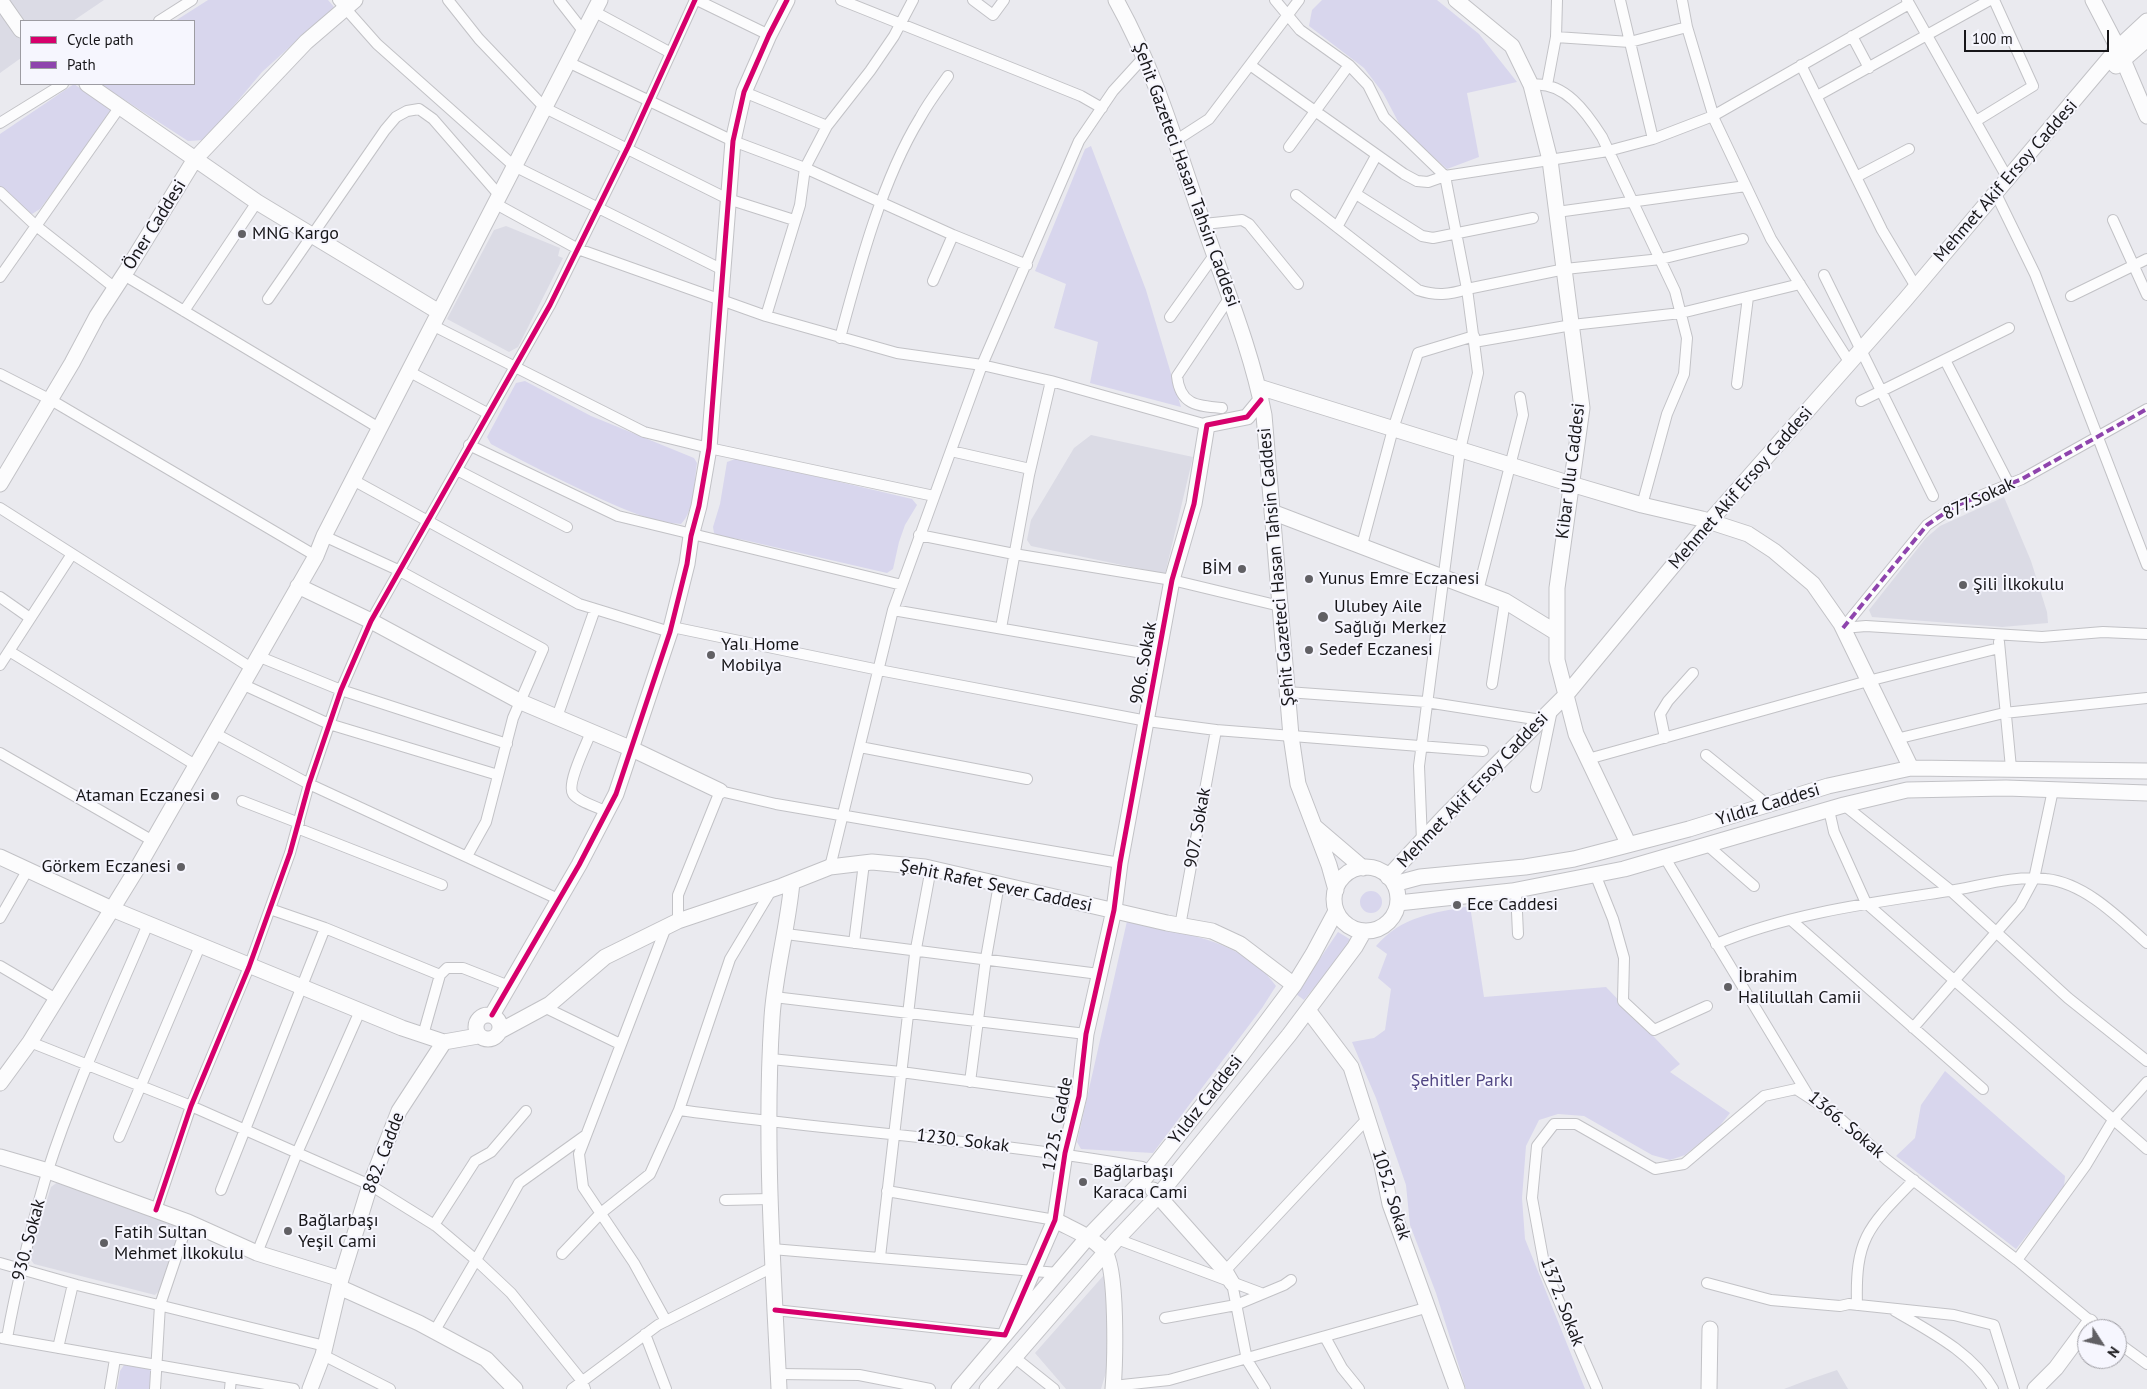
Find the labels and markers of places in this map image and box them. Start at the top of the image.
place label: MNG Kargo [252,223,339,245]
marker: MNG Kargo [236,228,248,240]
place label: BİM [1202,558,1232,580]
marker: BİM [1236,563,1248,575]
place label: Yunus Emre Eczanesi [1319,568,1480,590]
marker: Yunus Emre Eczanesi [1303,573,1315,585]
place label: Şili İlkokulu [1973,574,2064,596]
marker: Şili İlkokulu [1957,579,1969,591]
place label: Ulubey Aile Sağlığı Merkez [1334,596,1446,638]
marker: Ulubey Aile Sağlığı Merkez [1316,610,1330,624]
place label: Yalı Home Mobilya [721,634,799,676]
place label: Sedef Eczanesi [1319,639,1433,661]
marker: Sedef Eczanesi [1303,644,1315,656]
marker: Yalı Home Mobilya [705,649,717,661]
place label: Ataman Eczanesi [76,785,205,807]
marker: Ataman Eczanesi [209,790,221,802]
place label: Görkem Eczanesi [41,856,171,878]
marker: Görkem Eczanesi [175,861,187,873]
place label: Ece Caddesi [1467,894,1558,916]
marker: Ece Caddesi [1451,899,1463,911]
place label: İbrahim Halilullah Camii [1738,966,1861,1009]
marker: İbrahim Halilullah Camii [1722,981,1734,993]
place label: Bağlarbaşı Karaca Cami [1093,1161,1188,1204]
marker: Bağlarbaşı Karaca Cami [1077,1176,1089,1188]
place label: Bağlarbaşı Yeşil Cami [298,1210,378,1252]
place label: Fatih Sultan Mehmet İlkokulu [114,1222,244,1264]
marker: Bağlarbaşı Yeşil Cami [282,1225,294,1237]
marker: Fatih Sultan Mehmet İlkokulu [98,1237,110,1249]

